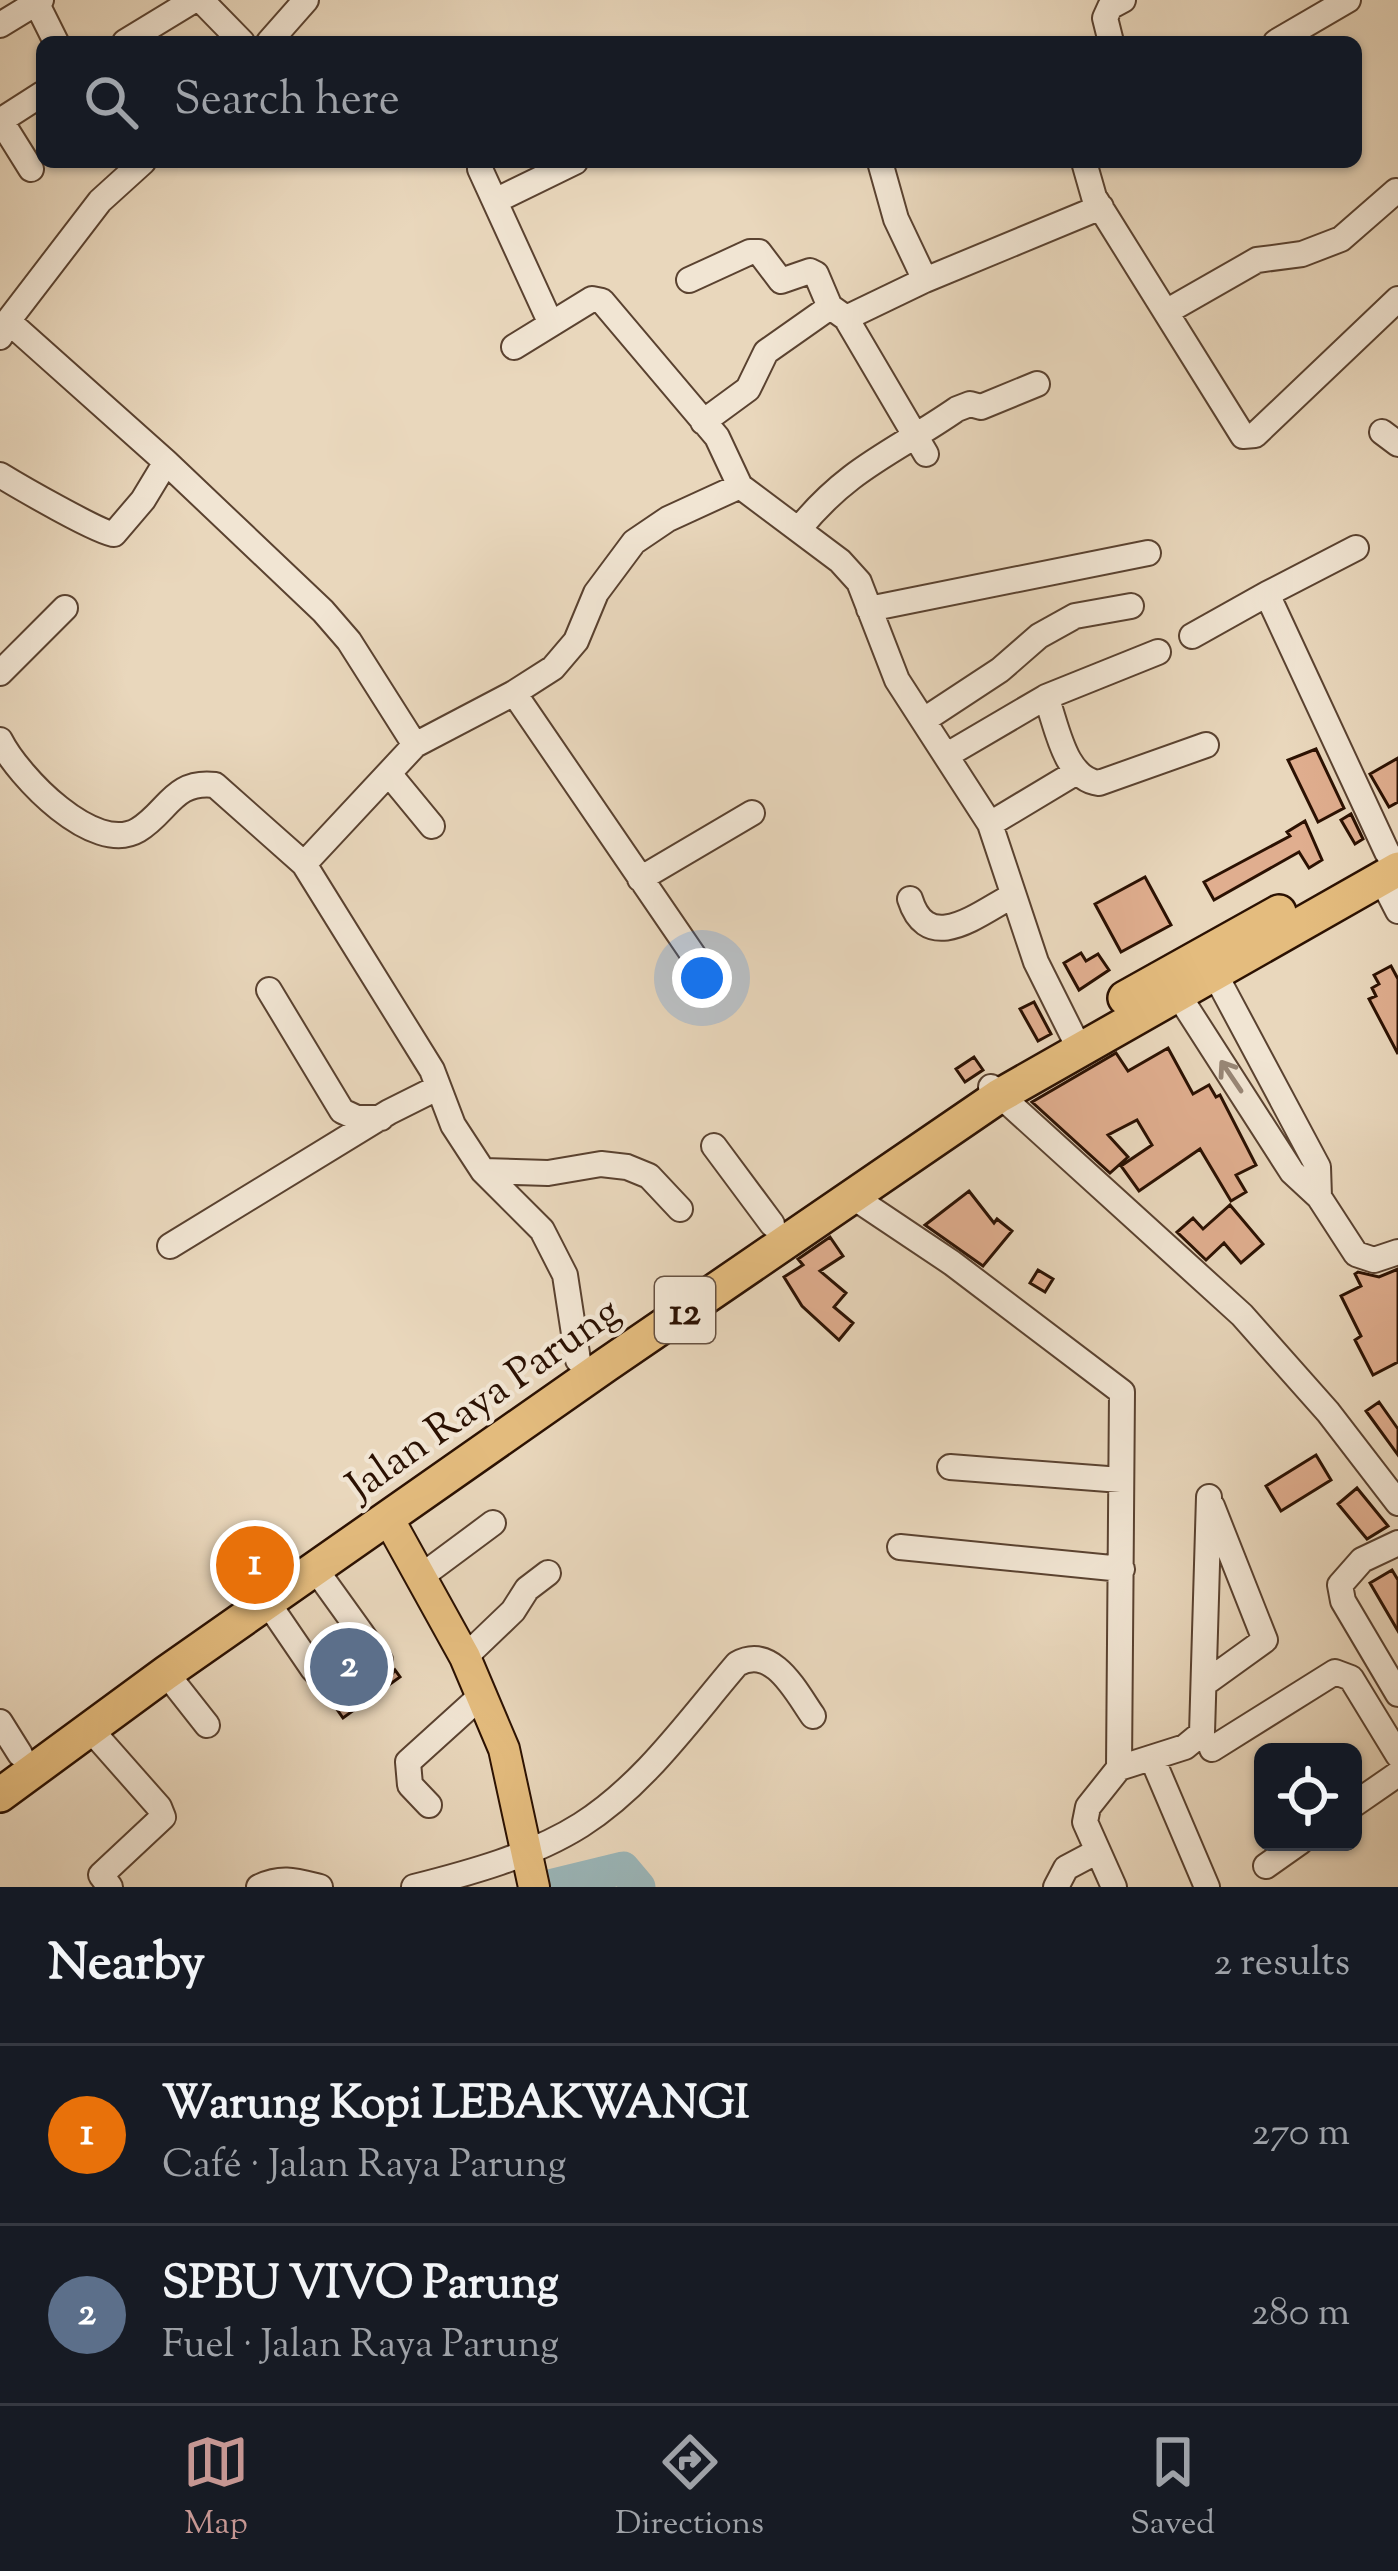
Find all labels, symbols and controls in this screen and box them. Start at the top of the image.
search box [36,36,1362,168]
icon: search [78,69,144,135]
text: Search here [174,70,400,135]
your location [672,948,732,1008]
one-way arrow [1219,1060,1244,1093]
road number: 12 [655,1277,715,1343]
street label: Jalan Raya Parung [334,1284,634,1519]
pin: 1 [216,1520,294,1610]
pin: 2 [310,1622,388,1712]
map controls [1254,1743,1362,1851]
button: locate [1254,1743,1362,1851]
text: Nearby [48,1929,205,2002]
text: 2 results [1214,1937,1350,1993]
text: Warung Kopi LEBAKWANGI [162,2074,749,2139]
text: 1 [80,2107,94,2163]
text: 270 m [1252,2107,1350,2163]
text: Café · Jalan Raya Parung [162,2139,566,2195]
text: SPBU VIVO Parung [162,2254,559,2319]
text: 2 [78,2287,96,2343]
text: 280 m [1251,2287,1350,2343]
text: Fuel · Jalan Raya Parung [162,2319,559,2375]
tab: Map [183,2429,249,2549]
tab: Directions [615,2429,764,2549]
tab: Saved [1130,2429,1215,2549]

